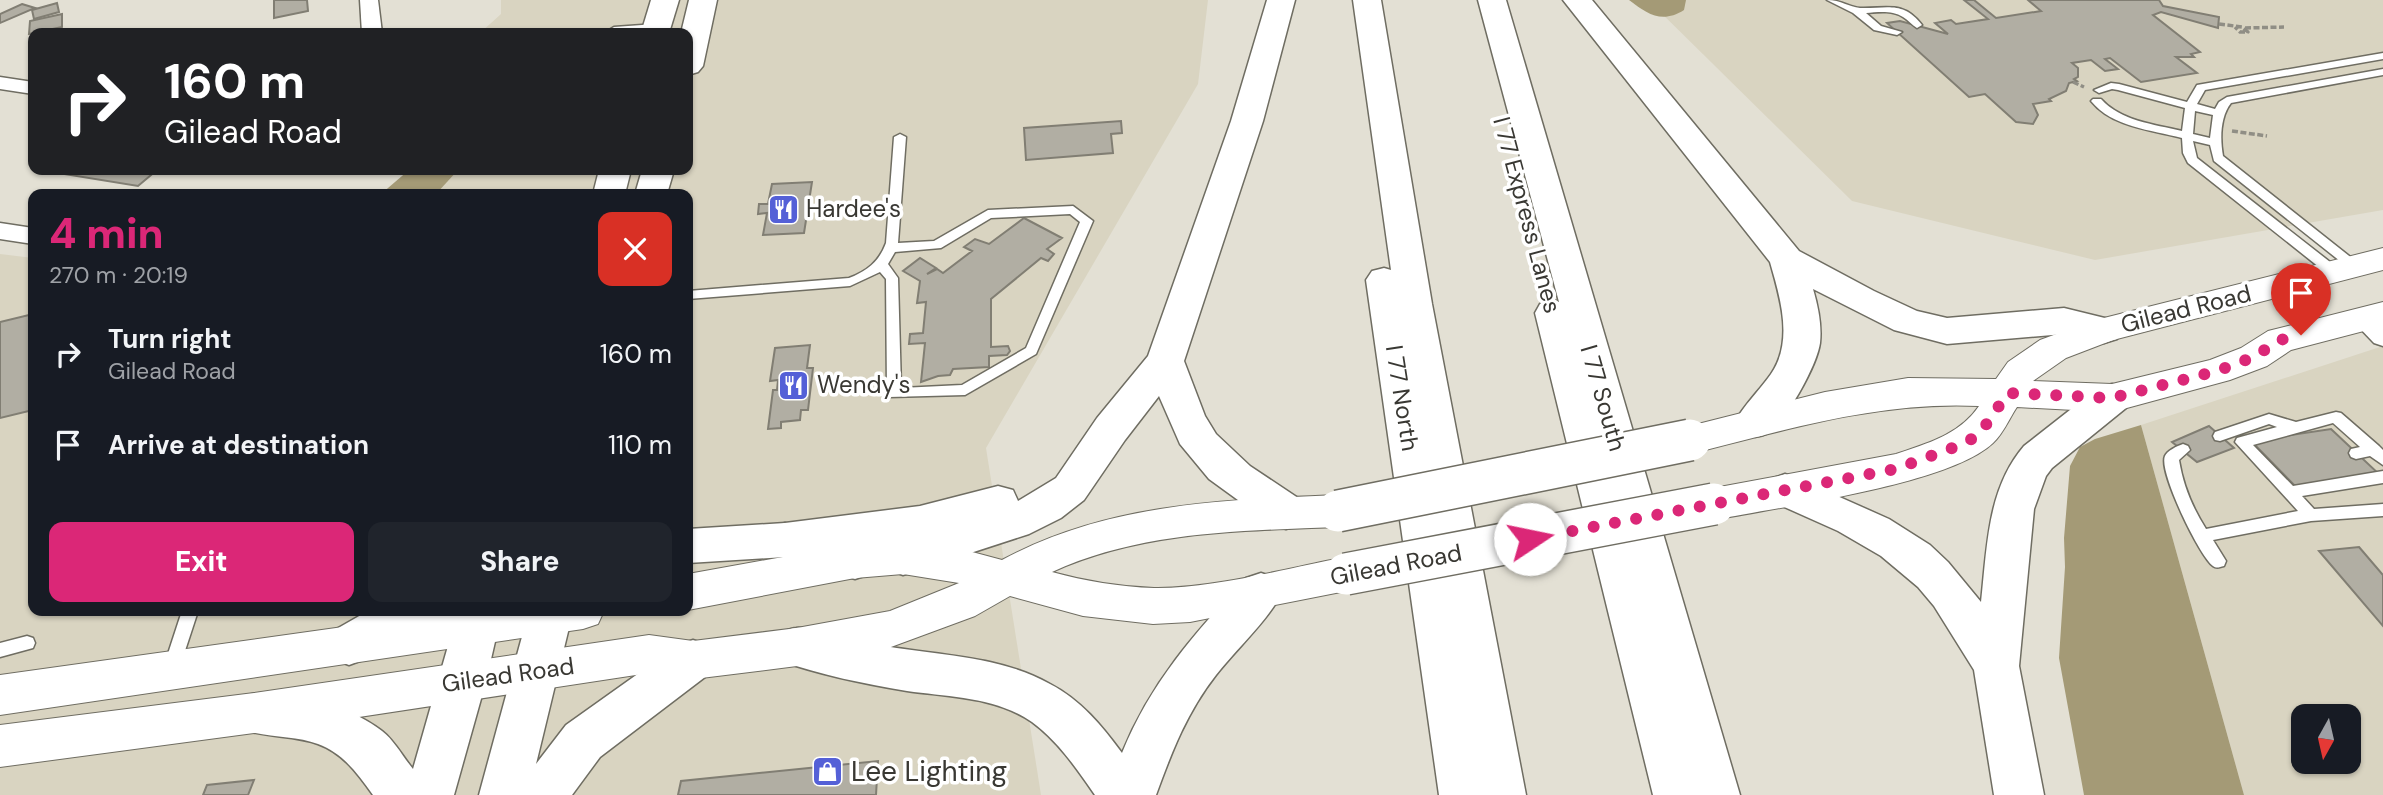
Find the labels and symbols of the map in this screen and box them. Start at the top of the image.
street label: I 77 Express Lanes [1486,113,1569,317]
restaurant icon: Hardee's [766,192,800,226]
place label: Hardee's [806,193,901,224]
pin [2271,263,2331,335]
street label: Gilead Road [2117,277,2254,340]
street label: I 77 South [1574,341,1633,455]
street label: I 77 North [1379,343,1426,453]
restaurant icon: Wendy's [777,368,811,402]
place label: Wendy's [817,369,911,400]
position arrow [1493,502,1567,576]
street label: Gilead Road [1328,537,1464,592]
street label: Gilead Road [440,650,576,699]
north arrow [2291,704,2361,774]
place label: Lee Lighting [851,753,1007,790]
shop icon: Lee Lighting [811,754,845,788]

